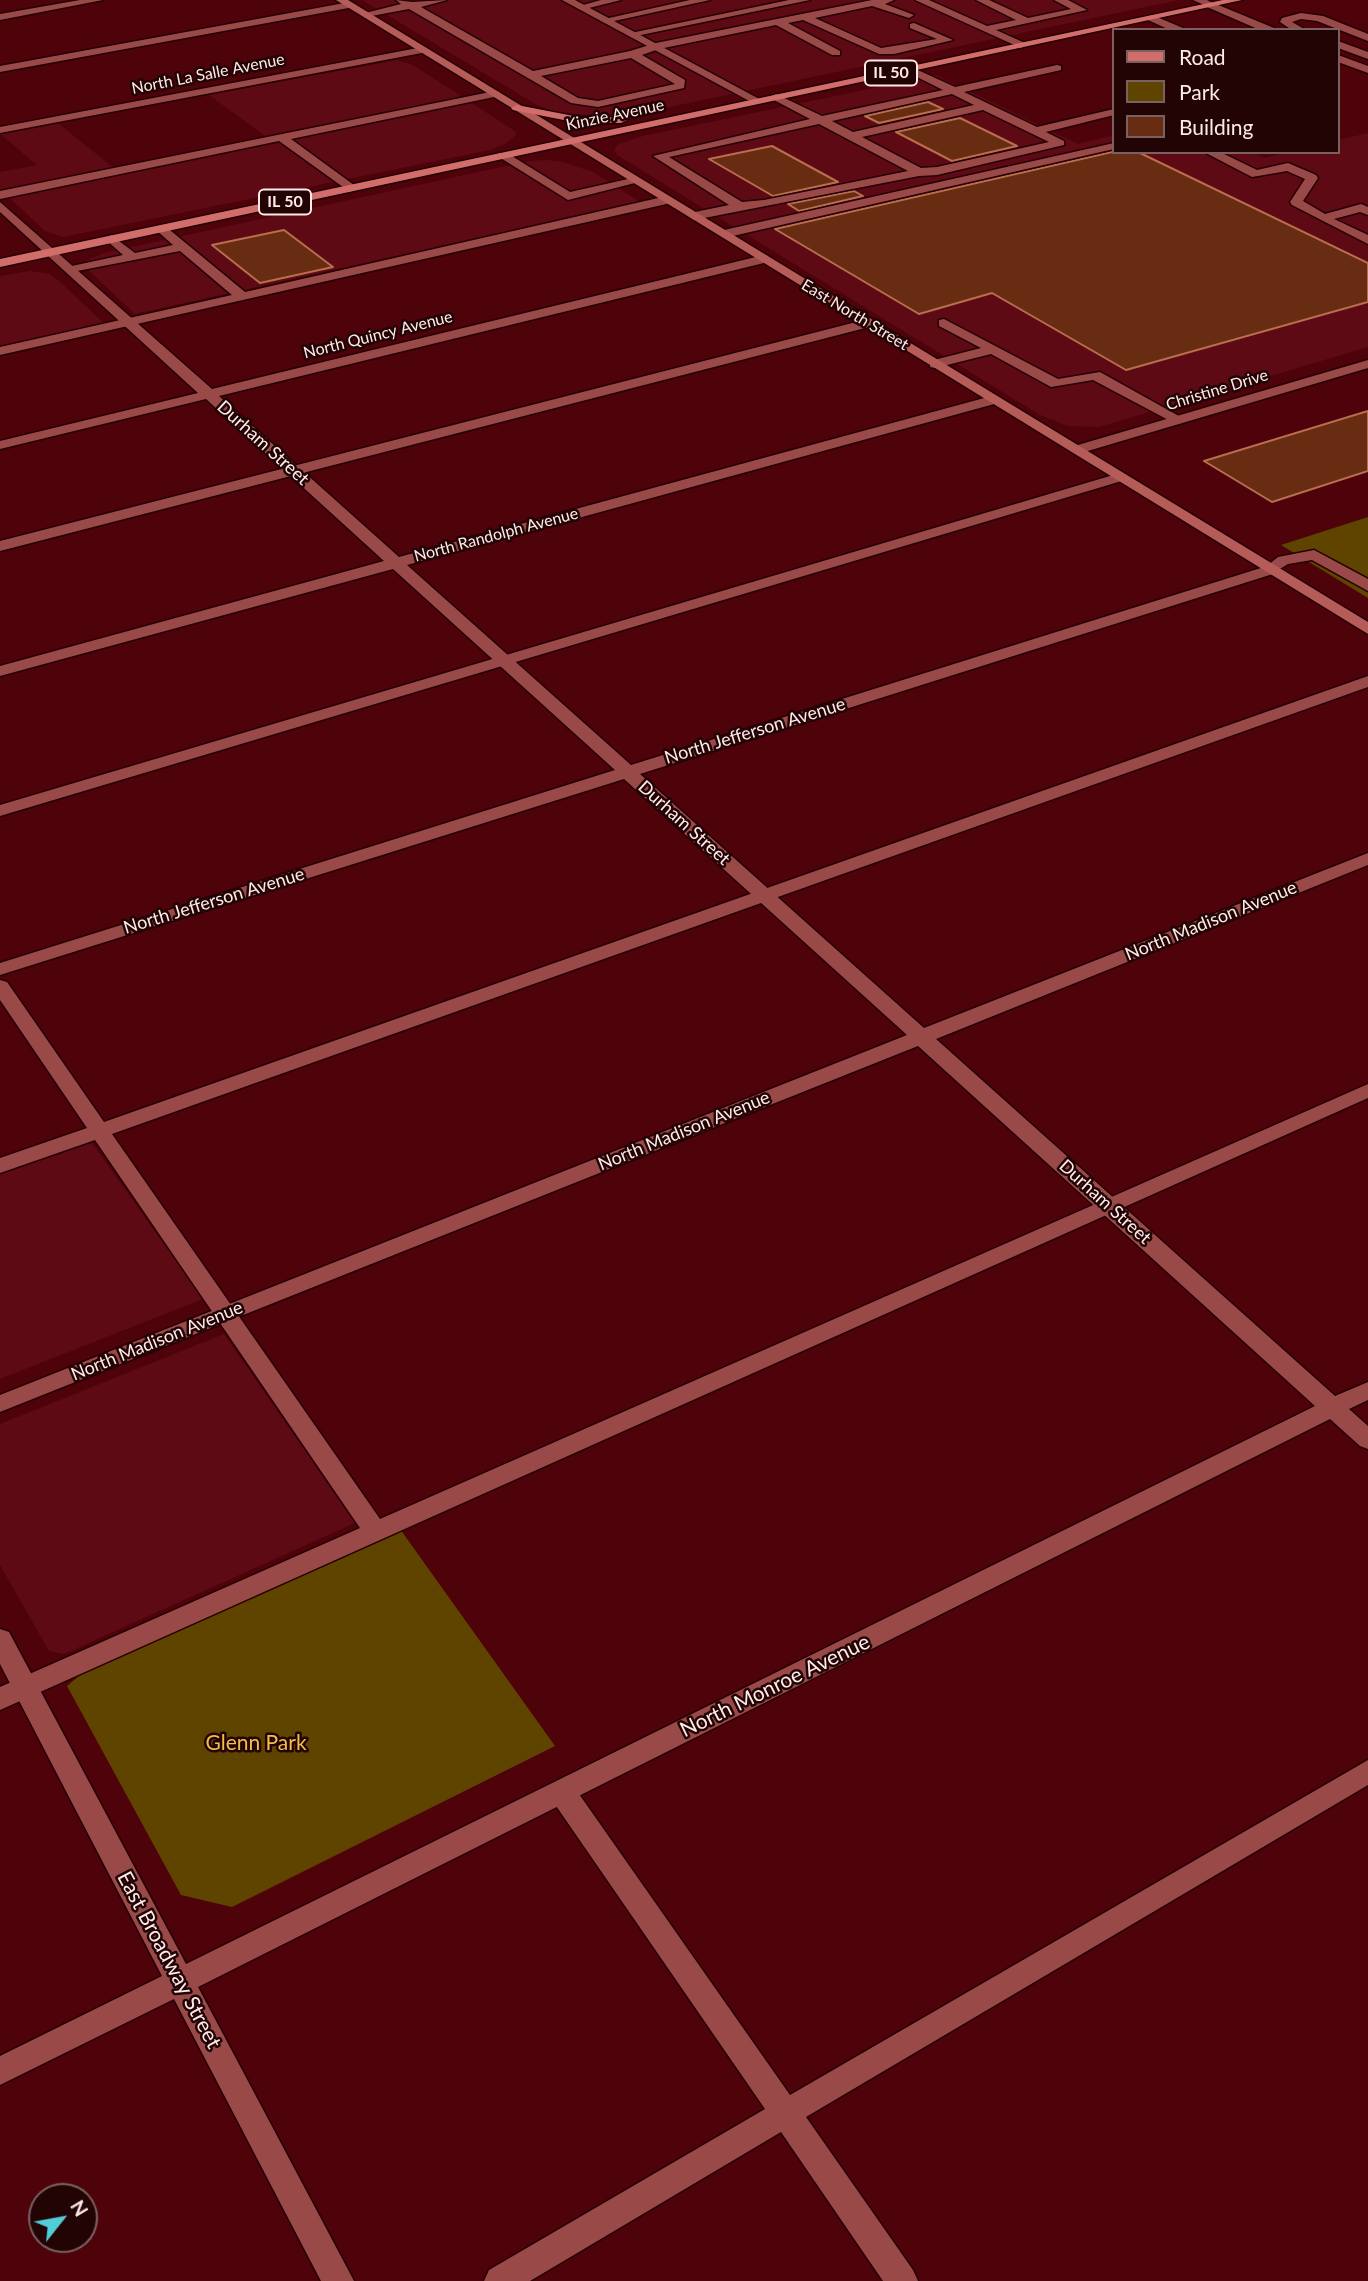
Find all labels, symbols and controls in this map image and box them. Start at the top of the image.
legend [1112,28,1340,154]
text: Road [1179,44,1226,69]
street label: North La Salle Avenue [130,50,286,98]
road number: IL 50 [865,60,917,86]
text: Park [1179,79,1220,104]
street label: Kinzie Avenue [564,95,666,135]
text: Building [1179,114,1254,139]
road number: IL 50 [259,190,311,214]
street label: East North Street [798,275,912,355]
street label: North Quincy Avenue [301,307,455,363]
street label: Christine Drive [1164,365,1270,415]
street label: Durham Street [213,396,313,490]
street label: North Randolph Avenue [412,504,580,566]
street label: North Jefferson Avenue [662,693,848,769]
street label: Durham Street [634,776,734,870]
street label: North Jefferson Avenue [121,863,307,939]
street label: North Madison Avenue [1122,877,1300,965]
street label: North Madison Avenue [595,1087,773,1175]
street label: Durham Street [1055,1155,1155,1249]
street label: North Madison Avenue [68,1297,246,1385]
street label: North Monroe Avenue [676,1629,874,1743]
park label: Glenn Park [205,1730,307,1756]
street label: East Broadway Street [112,1867,226,2053]
north arrow [28,2183,98,2253]
text: N [66,2196,93,2220]

